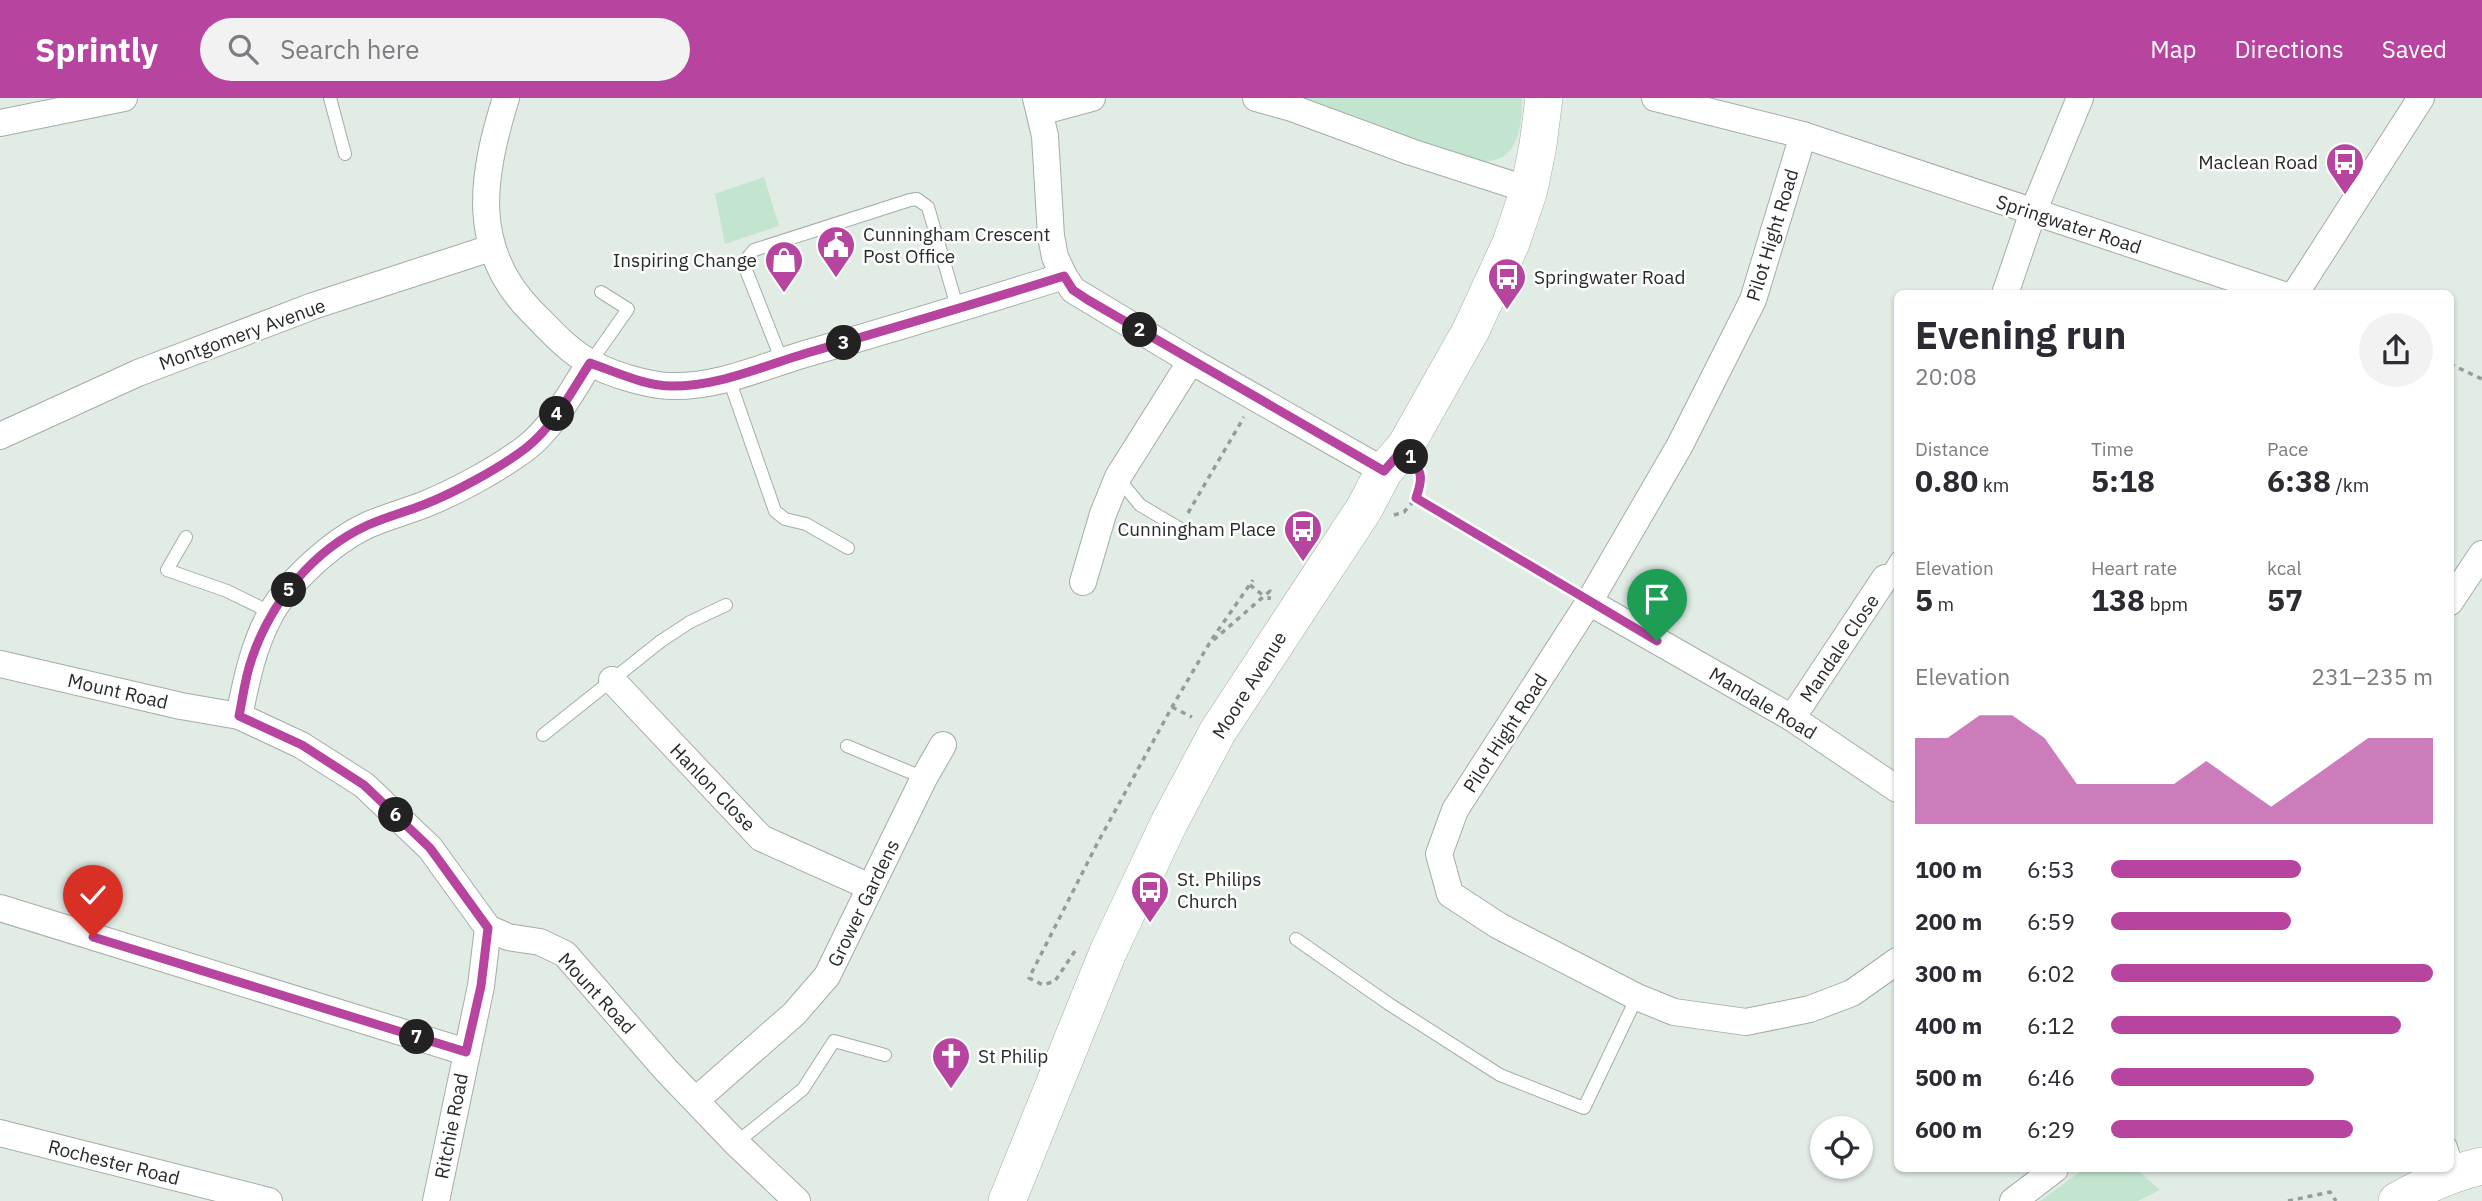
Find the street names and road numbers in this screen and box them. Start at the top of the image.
street label: Pilot Hight Road [1740,166,1804,304]
street label: Springwater Road [1993,189,2145,259]
street label: Montgomery Avenue [155,293,329,375]
street label: Mandale Close [1794,590,1884,706]
street label: Moore Avenue [1207,627,1291,743]
street label: Mandale Road [1705,661,1821,745]
street label: Mount Road [65,668,171,714]
street label: Pilot Hight Road [1458,669,1552,797]
street label: Hanlon Close [665,738,761,836]
street label: Grower Gardens [822,835,904,971]
street label: Mount Road [553,947,641,1039]
street label: Ritchie Road [429,1071,473,1181]
street label: Rochester Road [46,1134,182,1190]

